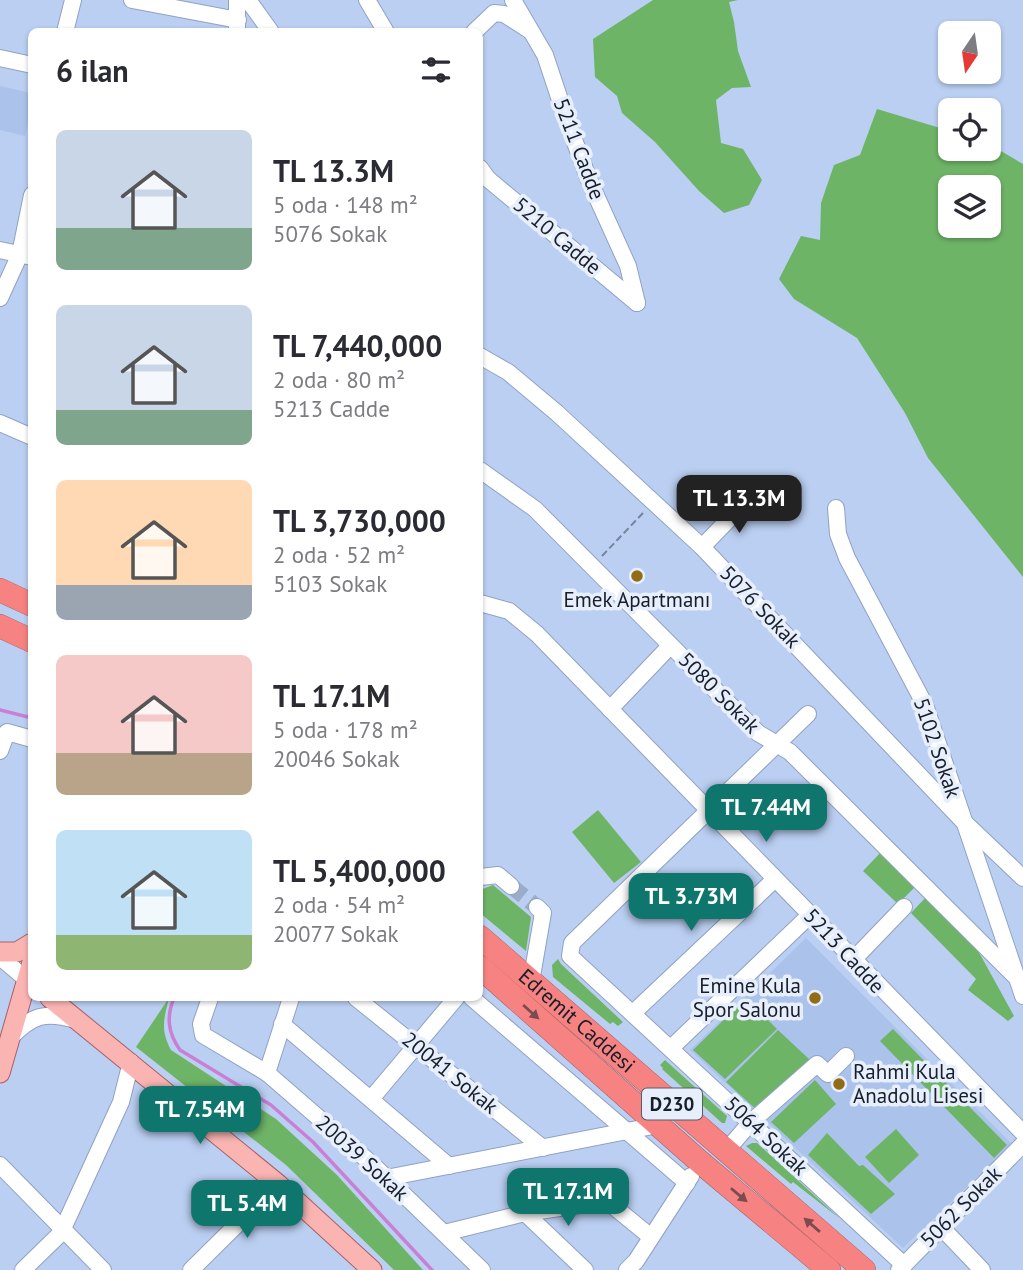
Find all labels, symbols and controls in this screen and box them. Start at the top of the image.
north arrow [938,21,1001,84]
map controls [938,21,1001,238]
text: 6 ilan [56,51,129,90]
icon: filters [417,51,455,89]
street label: 5211 Cadde [548,94,611,203]
button: locate [938,98,1001,161]
text: TL 13.3M [273,151,394,190]
icon: home [112,158,196,242]
button: layers [938,175,1001,238]
text: 5 oda · 148 m² [273,190,418,219]
street label: 5210 Cadde [508,191,607,280]
text: 5076 Sokak [273,219,387,248]
text: TL 7,440,000 [273,326,442,365]
icon: home [112,333,196,417]
text: 2 oda · 80 m² [273,365,405,394]
text: 5213 Cadde [273,394,390,423]
pin: TL 13.3M [667,476,811,535]
text: TL 13.3M [693,483,785,512]
text: TL 3,730,000 [273,501,446,540]
icon: home [112,508,196,592]
text: 2 oda · 52 m² [273,540,405,569]
street label: 5076 Sokak [714,560,806,654]
marker: Emek Apartmanı [629,568,645,584]
text: 5103 Sokak [273,569,387,598]
place label: Emek Apartmanı [564,586,710,613]
street label: 5080 Sokak [673,646,766,739]
text: TL 17.1M [273,676,390,715]
icon: home [112,683,196,767]
street label: 5102 Sokak [908,694,967,802]
text: 5 oda · 178 m² [273,715,418,744]
text: 20046 Sokak [273,744,400,773]
pin: TL 7.44M [694,784,838,844]
text: TL 7.44M [721,792,811,821]
text: TL 5,400,000 [273,851,446,890]
icon: home [112,858,196,942]
pin: TL 3.73M [619,874,763,933]
text: TL 3.73M [645,881,737,910]
text: 2 oda · 54 m² [273,890,405,919]
street label: 5213 Cadde [798,902,891,999]
text: 20077 Sokak [273,919,399,948]
street label: Edremit Caddesi [513,963,641,1078]
place label: Emine Kula Spor Salonu [693,972,801,1023]
marker: Emine Kula Spor Salonu [807,990,823,1006]
one-way arrow [522,1004,539,1020]
street label: 20041 Sokak [397,1026,504,1120]
place label: Rahmi Kula Anadolu Lisesi [853,1058,983,1109]
marker: Rahmi Kula Anadolu Lisesi [831,1076,847,1092]
pin: TL 7.54M [128,1086,272,1146]
road number: D230 [642,1088,702,1120]
street label: 5064 Sokak [719,1090,814,1181]
text: TL 7.54M [155,1094,245,1123]
street label: 20039 Sokak [310,1109,414,1206]
street label: 5062 Sokak [914,1160,1007,1253]
pin: TL 17.1M [496,1168,640,1228]
text: TL 17.1M [523,1176,613,1205]
pin: TL 5.4M [182,1180,312,1240]
one-way arrow [729,1187,747,1202]
text: TL 5.4M [207,1188,287,1217]
one-way arrow [803,1217,821,1233]

